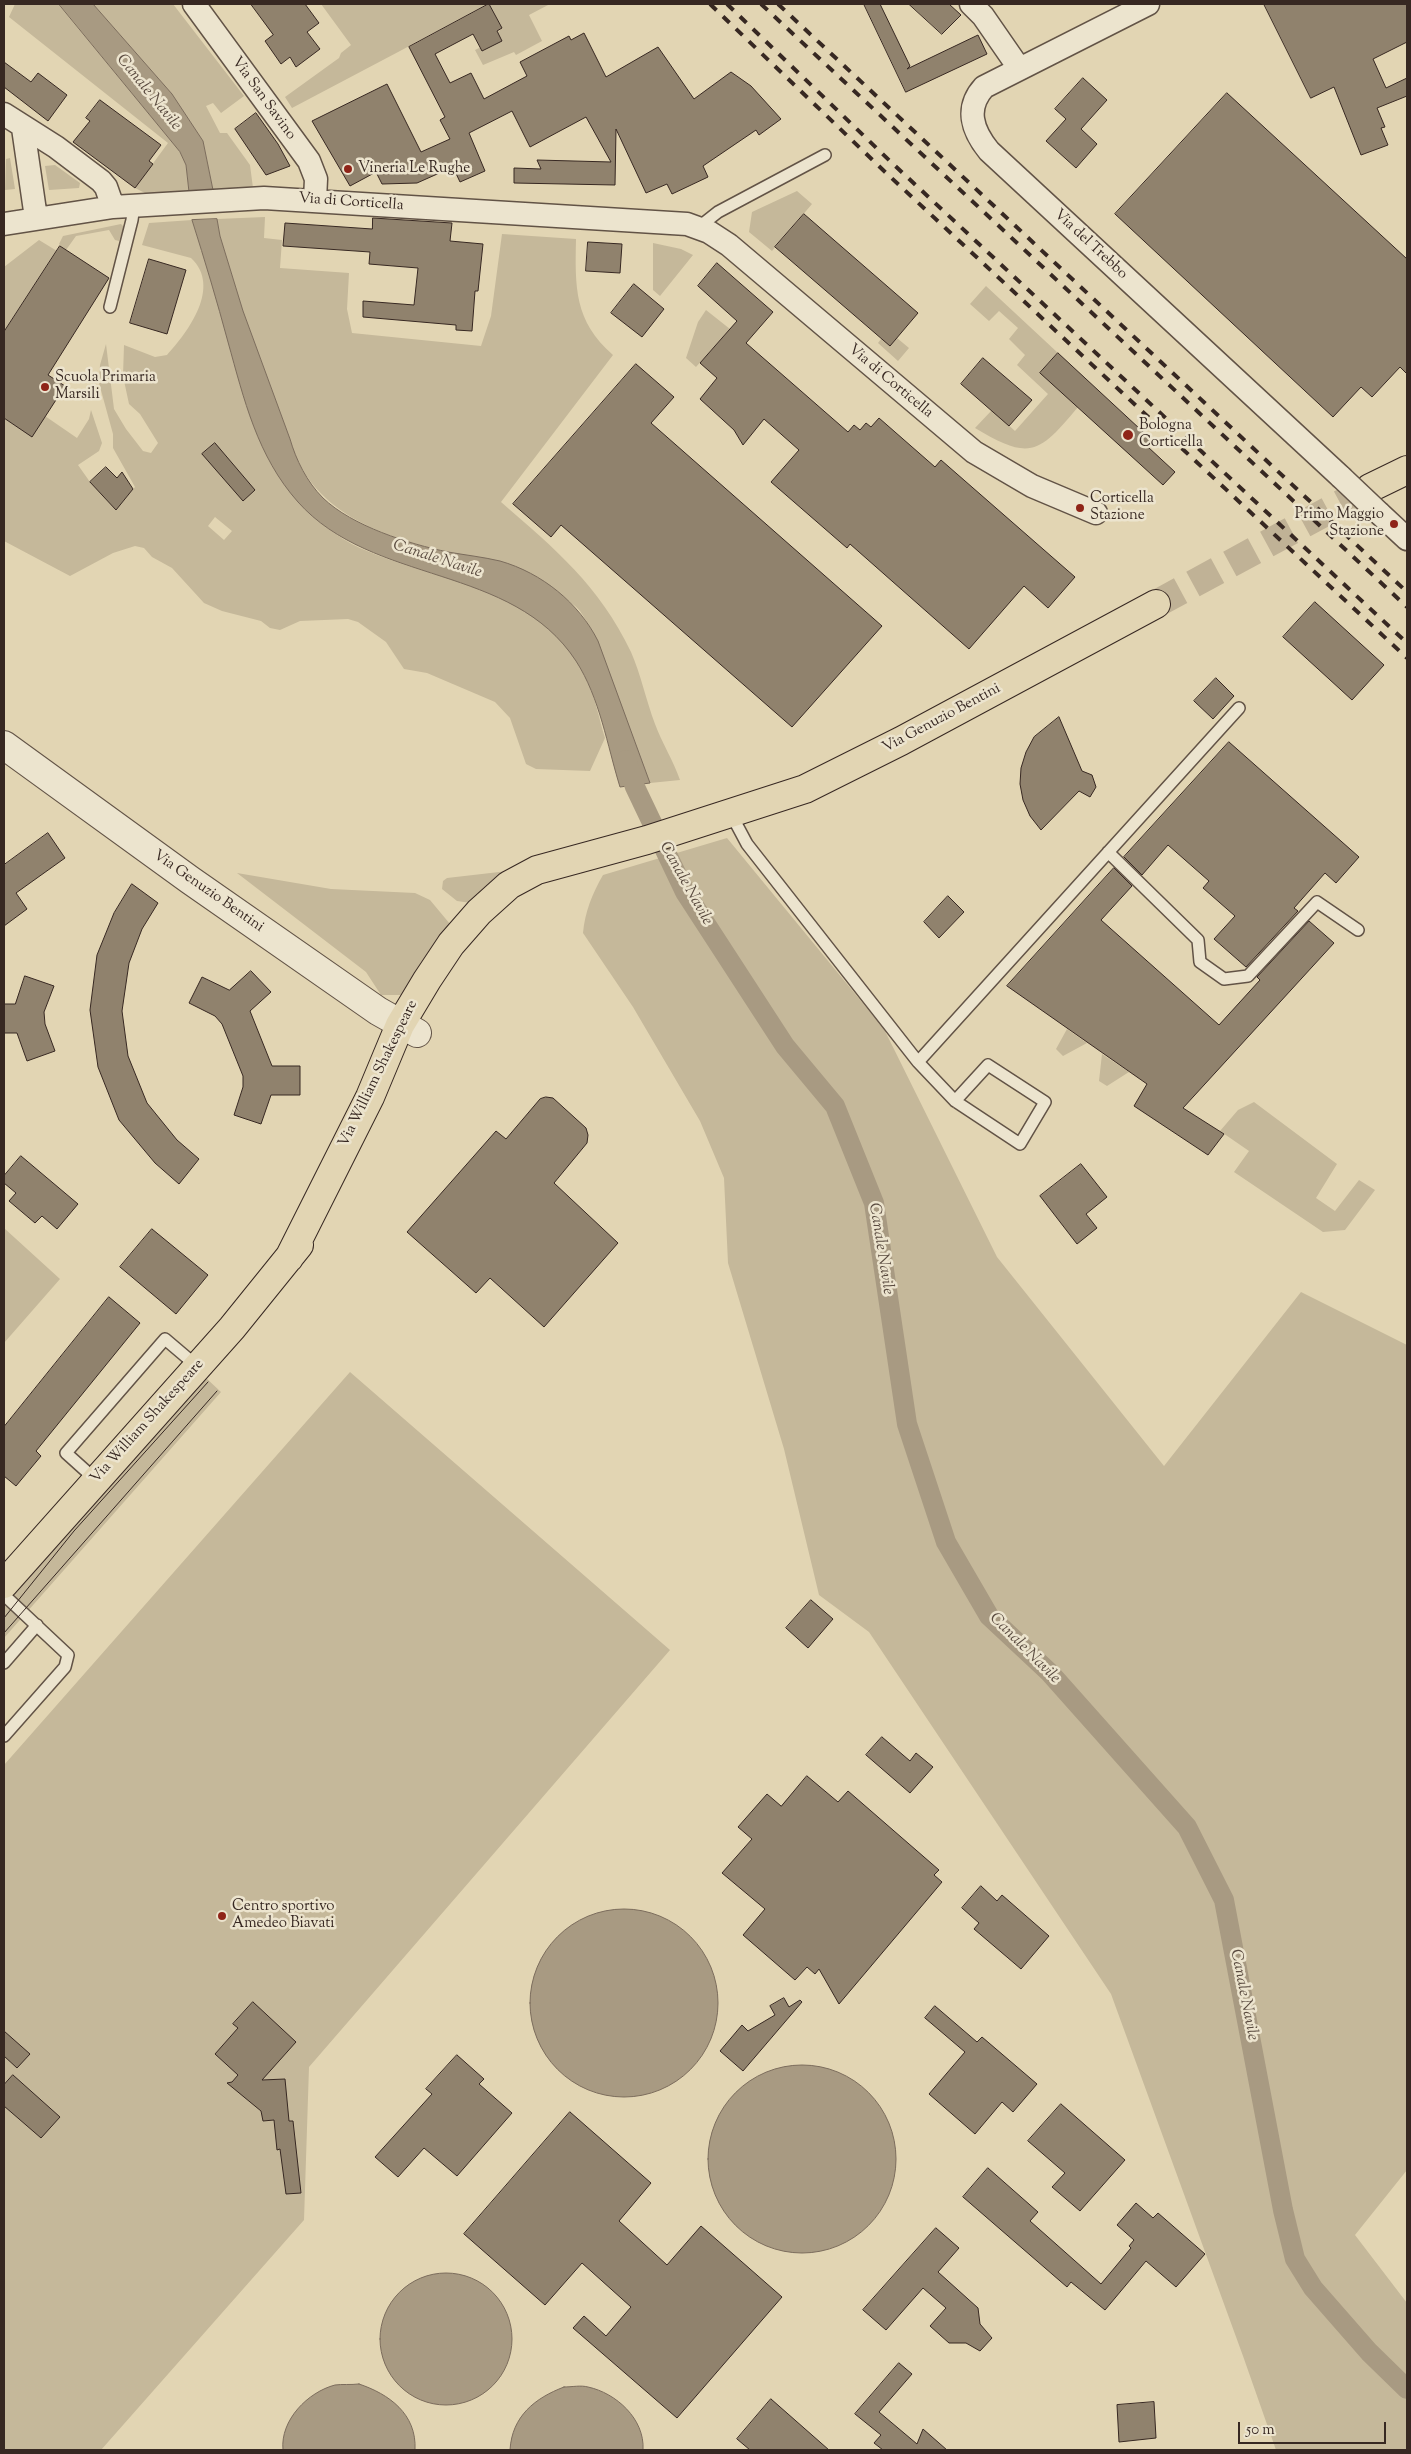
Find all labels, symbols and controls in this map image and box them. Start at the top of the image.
water label: Canale Navile [111,51,185,135]
street label: Via San Savino [227,54,299,144]
place label: Vineria Le Rughe [358,160,470,178]
marker: Vineria Le Rughe [342,163,354,175]
street label: Via di Corticella [298,190,404,216]
street label: Via del Trebbo [1049,206,1131,284]
street label: Via di Corticella [844,341,936,423]
place label: Scuola Primaria Marsili [55,369,156,404]
marker: Scuola Primaria Marsili [39,381,51,393]
place label: Bologna Corticella [1139,417,1203,452]
marker: Bologna Corticella [1121,428,1135,442]
place label: Corticella Stazione [1090,490,1154,525]
marker: Corticella Stazione [1074,502,1086,514]
place label: Primo Maggio Stazione [1295,506,1384,541]
marker: Primo Maggio Stazione [1388,518,1400,530]
water label: Canale Navile [390,537,484,583]
street label: Via Genuzio Bentini [880,680,1004,758]
water label: Canale Navile [654,839,716,929]
street label: Via Genuzio Bentini [149,847,267,937]
street label: Via William Shakespeare [336,998,422,1150]
water label: Canale Navile [863,1202,897,1296]
street label: Via William Shakespeare [87,1356,209,1488]
water label: Canale Navile [985,1610,1063,1688]
place label: Centro sportivo Amedeo Biavati [232,1898,335,1933]
marker: Centro sportivo Amedeo Biavati [216,1910,228,1922]
water label: Canale Navile [1225,1948,1261,2042]
scale bar [1241,2412,1388,2444]
text: 50 m [1246,2420,1275,2441]

